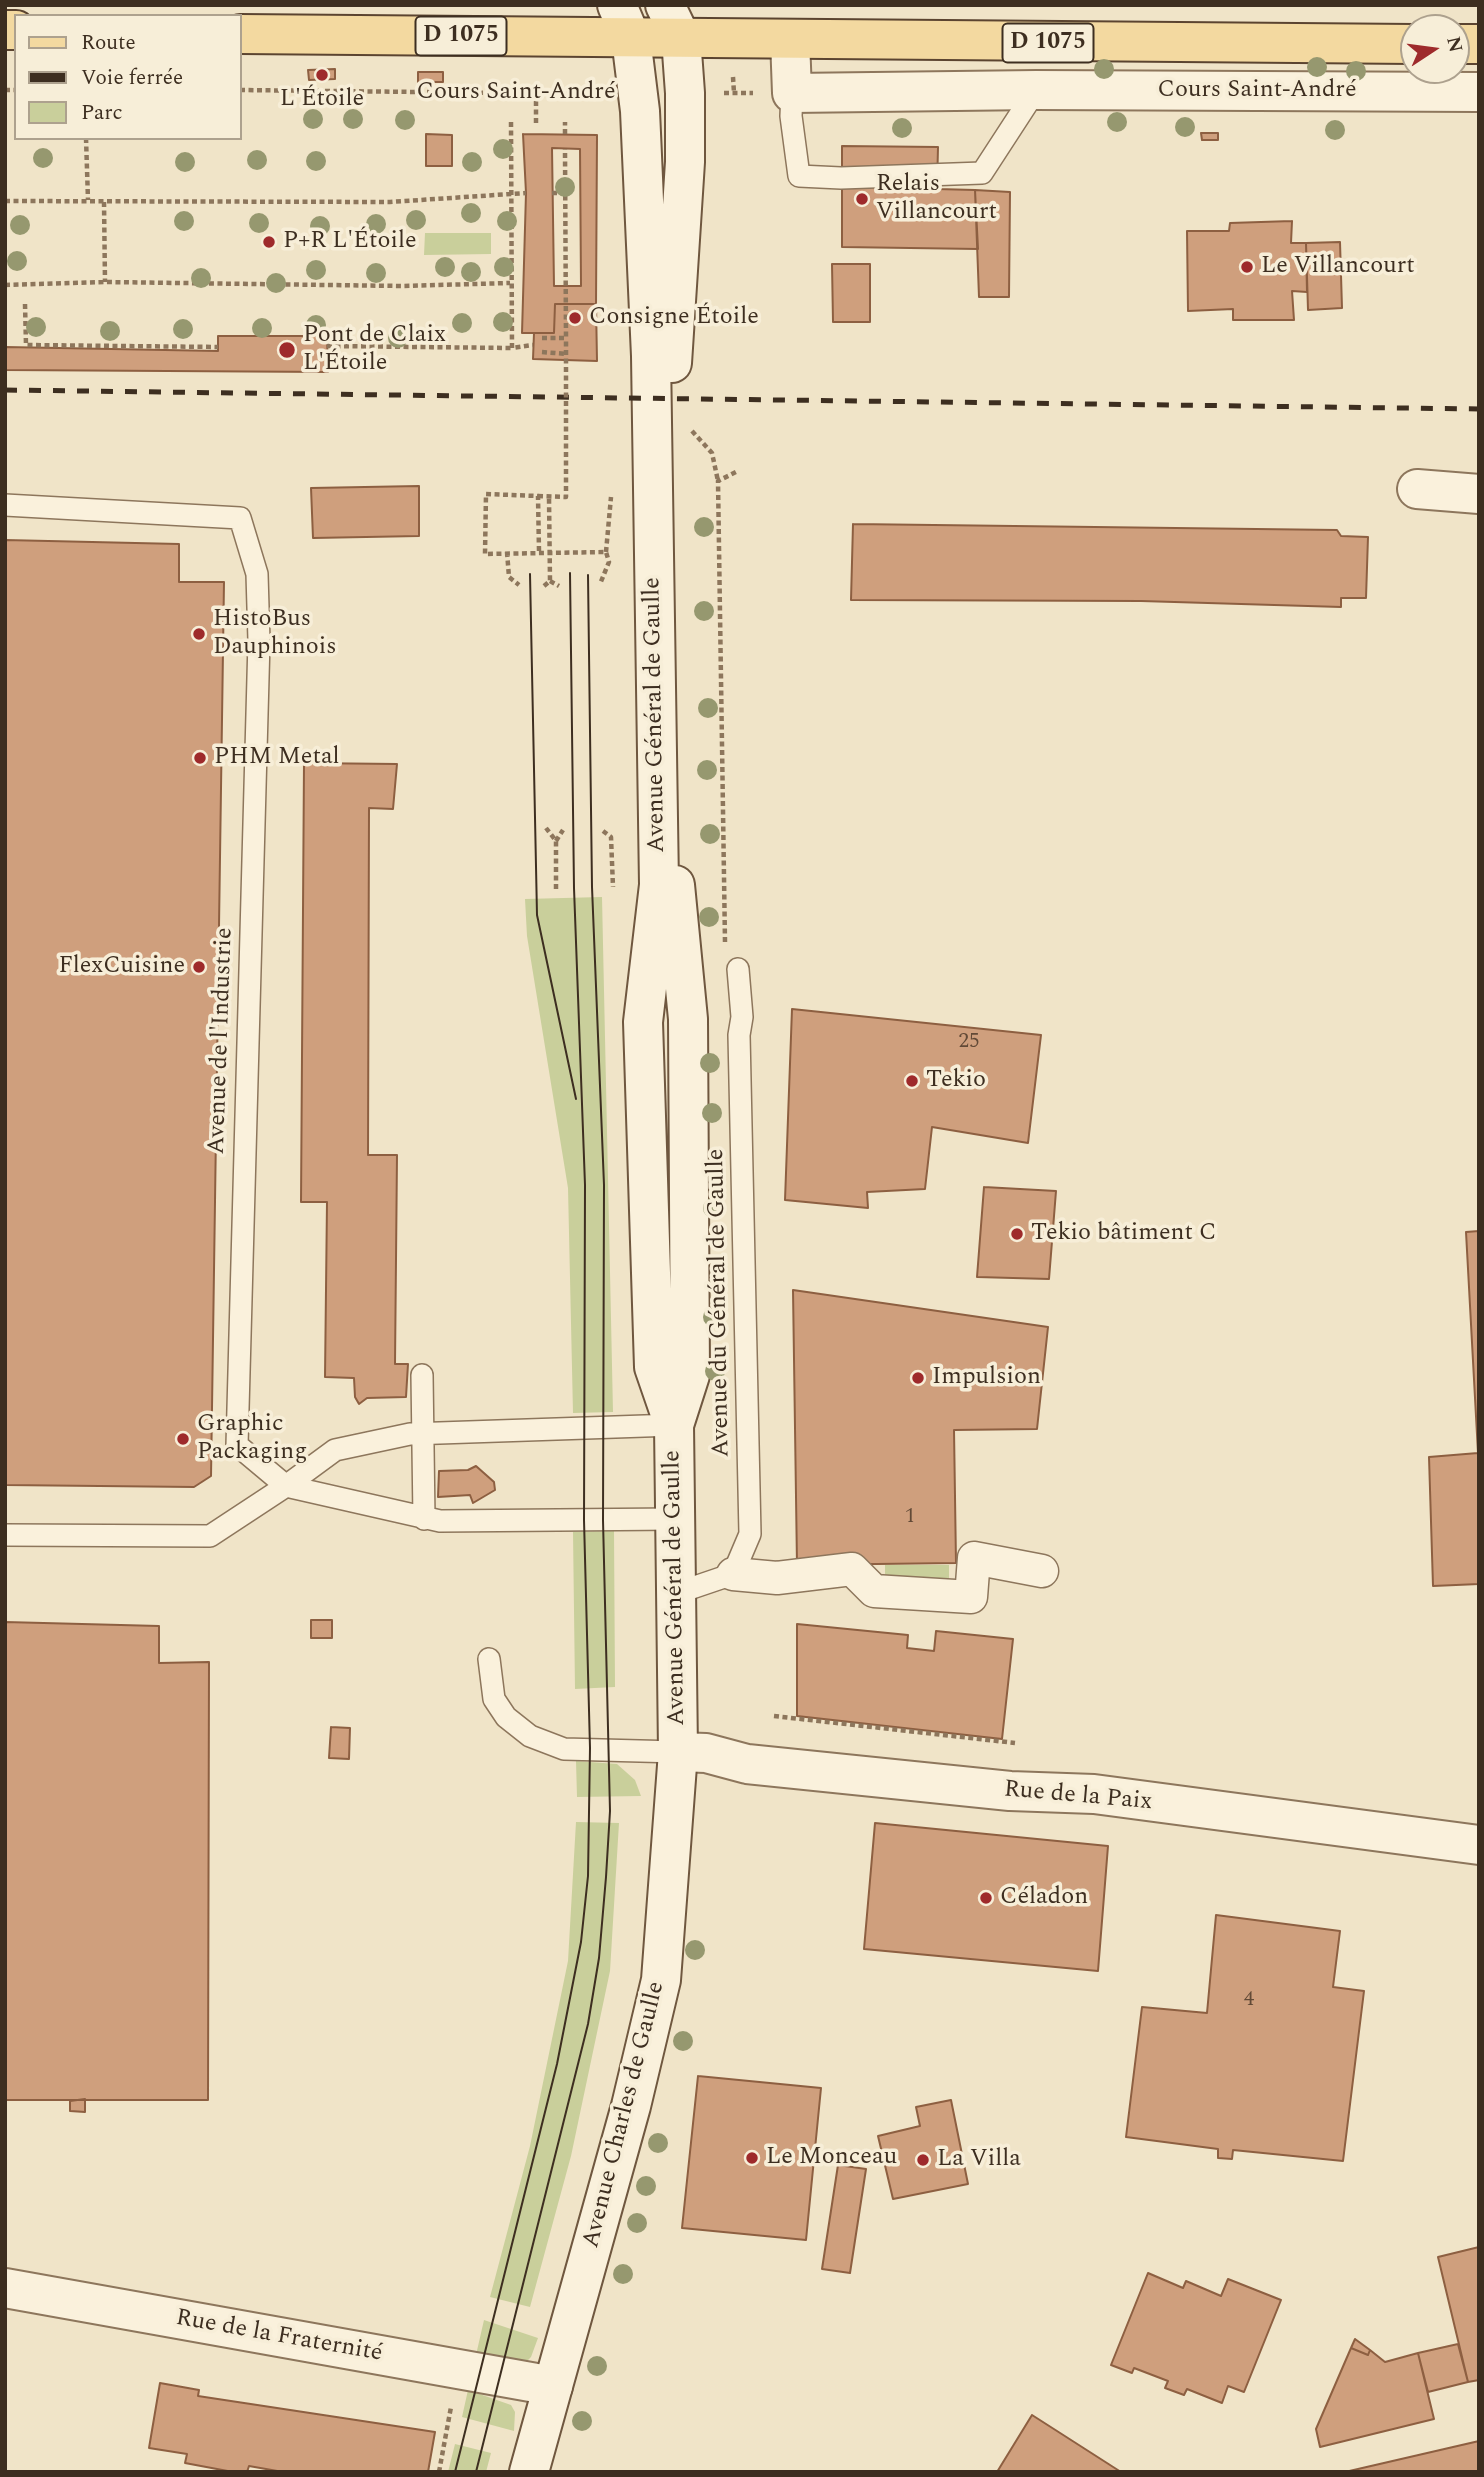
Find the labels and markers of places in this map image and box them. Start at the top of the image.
marker: L'Étoile [314,67,330,83]
place label: L'Étoile [280,86,364,114]
place label: Relais Villancourt [876,171,997,227]
marker: Relais Villancourt [854,191,870,207]
place label: P+R L'Étoile [283,228,417,256]
marker: P+R L'Étoile [261,234,277,250]
place label: Le Villancourt [1261,253,1415,281]
marker: Le Villancourt [1239,259,1255,275]
place label: Consigne Étoile [589,304,759,332]
marker: Consigne Étoile [567,310,583,326]
place label: Pont de Claix L'Étoile [303,322,446,378]
marker: Pont de Claix L'Étoile [277,340,297,360]
place label: HistoBus Dauphinois [213,606,337,662]
marker: HistoBus Dauphinois [191,626,207,642]
place label: PHM Metal [214,744,340,772]
marker: PHM Metal [192,750,208,766]
place label: FlexCuisine [59,953,185,981]
marker: FlexCuisine [191,959,207,975]
place label: Tekio [926,1067,986,1095]
marker: Tekio [904,1073,920,1089]
place label: Tekio bâtiment C [1031,1220,1216,1248]
marker: Tekio bâtiment C [1009,1226,1025,1242]
place label: Impulsion [932,1364,1041,1392]
marker: Impulsion [910,1370,926,1386]
place label: Graphic Packaging [197,1411,307,1467]
marker: Graphic Packaging [175,1431,191,1447]
place label: Céladon [1000,1884,1088,1912]
marker: Céladon [978,1890,994,1906]
place label: Le Monceau [766,2144,897,2172]
place label: La Villa [937,2146,1021,2174]
marker: Le Monceau [744,2150,760,2166]
marker: La Villa [915,2152,931,2168]

